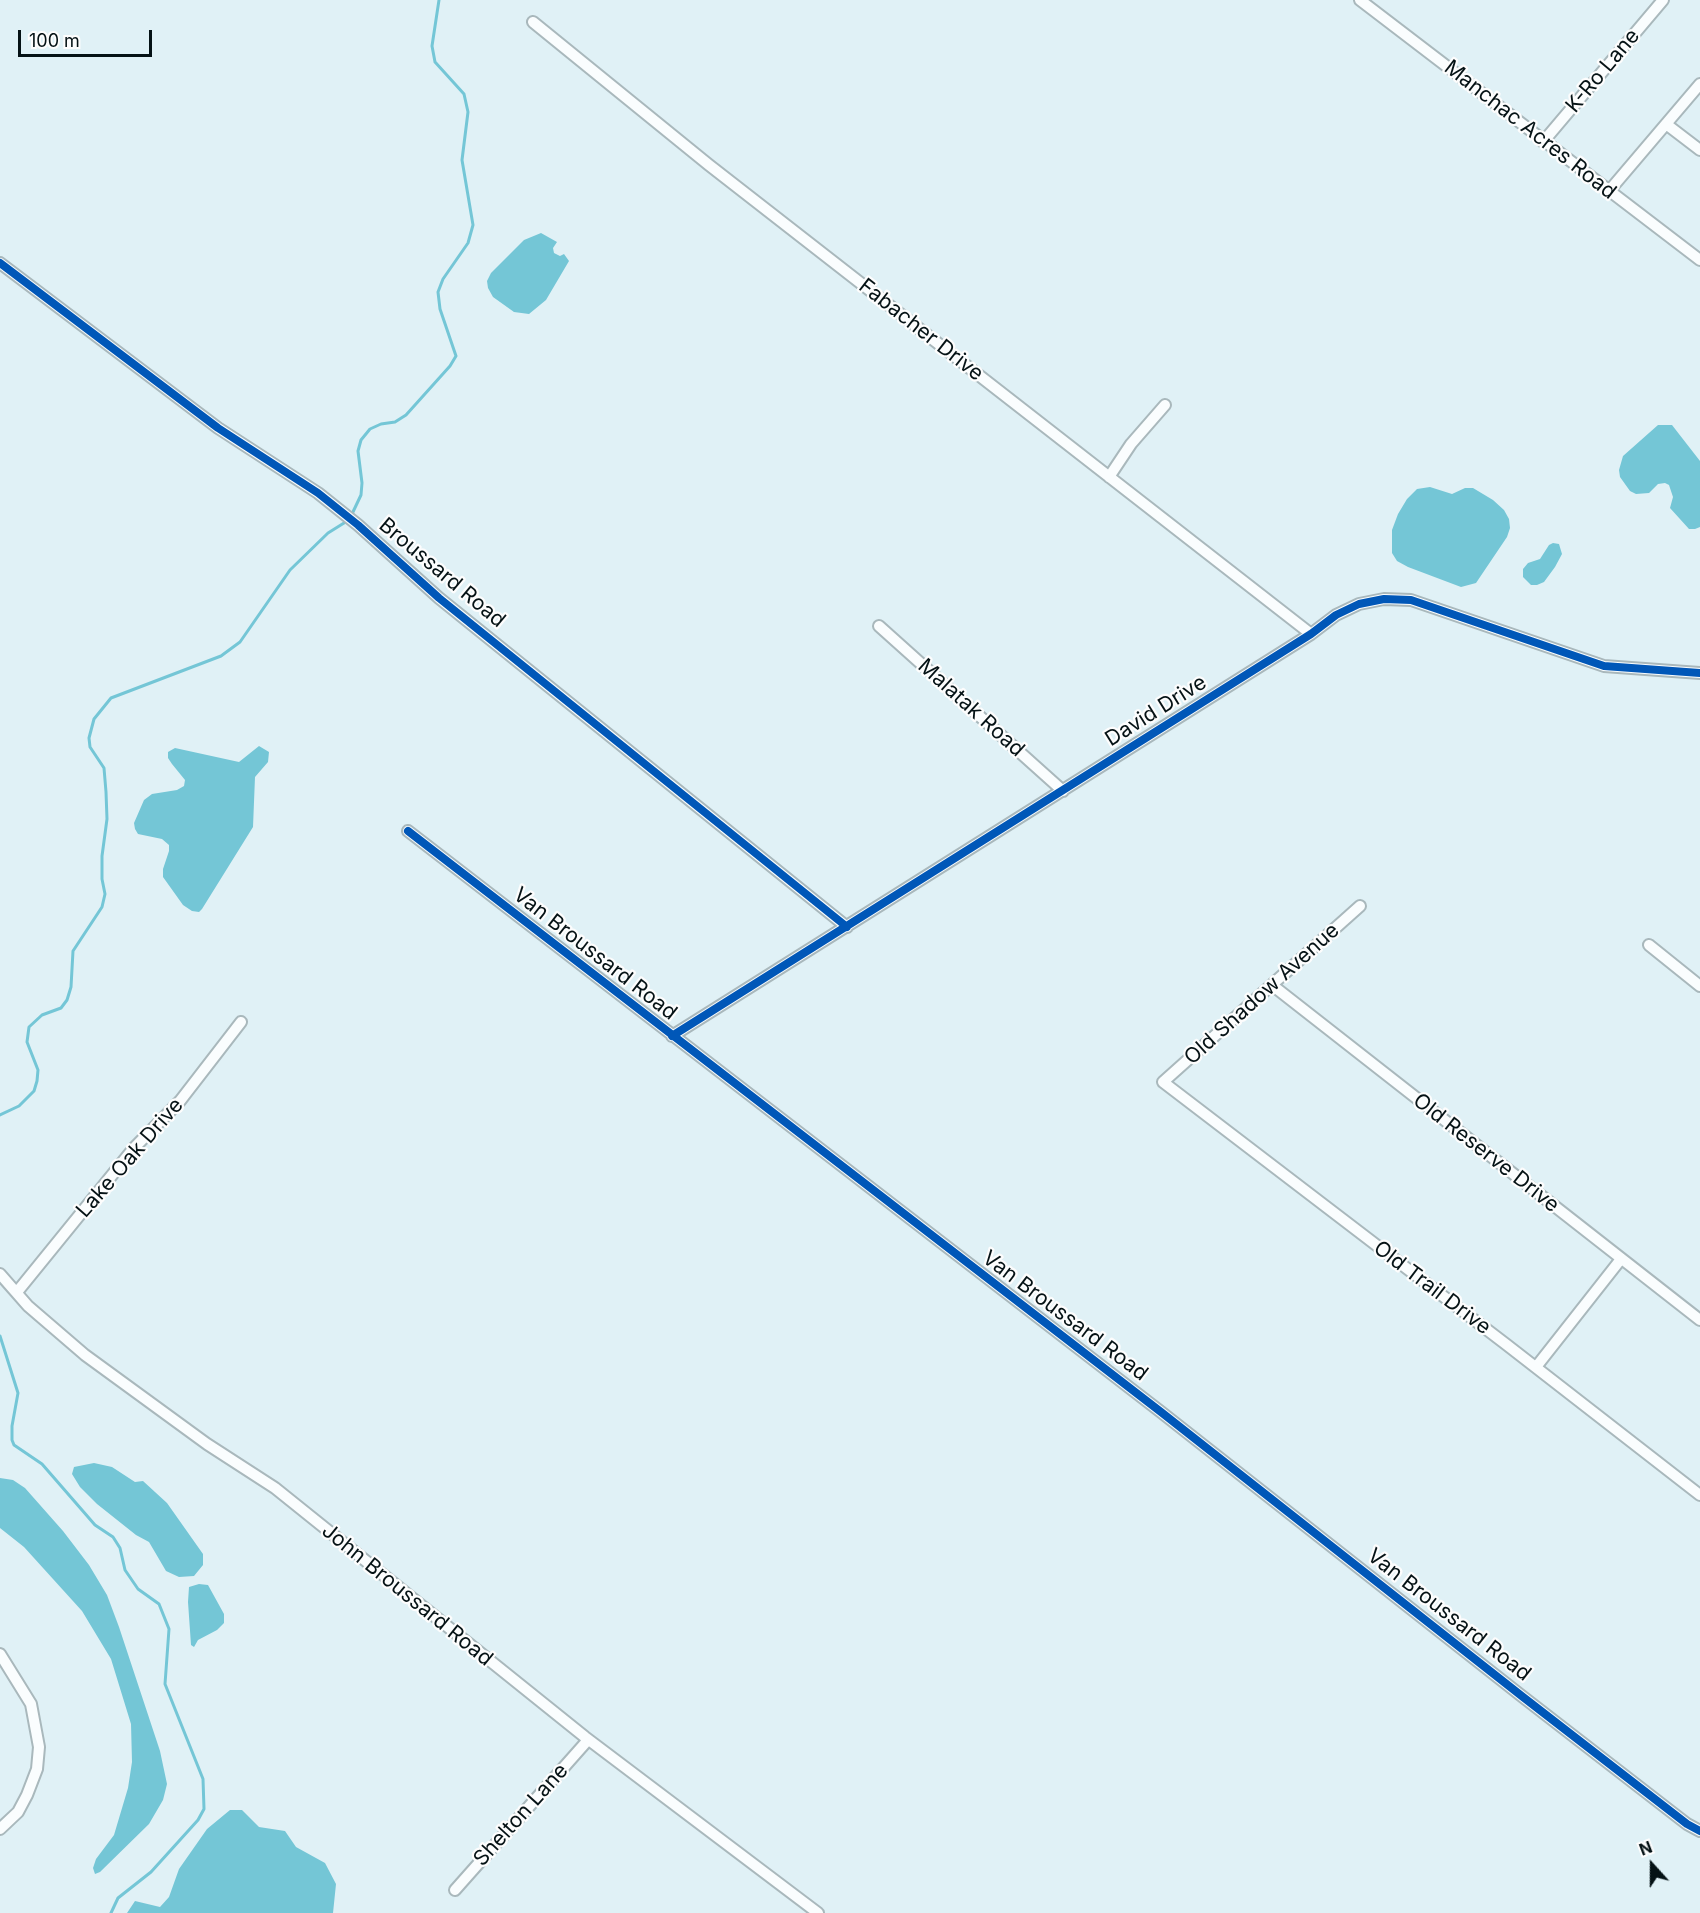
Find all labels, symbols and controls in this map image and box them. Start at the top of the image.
scale bar [21,18,154,56]
street label: K-Ro Lane [1561,24,1645,118]
text: 100 m [29,30,80,51]
street label: Manchac Acres Road [1439,55,1621,205]
street label: Fabacher Drive [854,274,988,386]
street label: Broussard Road [374,513,510,633]
street label: Malatak Road [913,654,1029,762]
street label: David Drive [1101,670,1211,752]
street label: Van Broussard Road [508,882,682,1026]
street label: Old Shadow Avenue [1179,918,1345,1070]
street label: Old Reserve Drive [1408,1088,1564,1218]
street label: Lake Oak Drive [71,1093,189,1223]
street label: Old Trail Drive [1368,1236,1496,1340]
street label: Van Broussard Road [977,1246,1153,1386]
street label: John Broussard Road [316,1518,498,1672]
street label: Van Broussard Road [1362,1543,1536,1687]
street label: Shelton Lane [468,1758,574,1872]
north arrow [1622,1835,1682,1895]
text: N [1636,1837,1655,1860]

